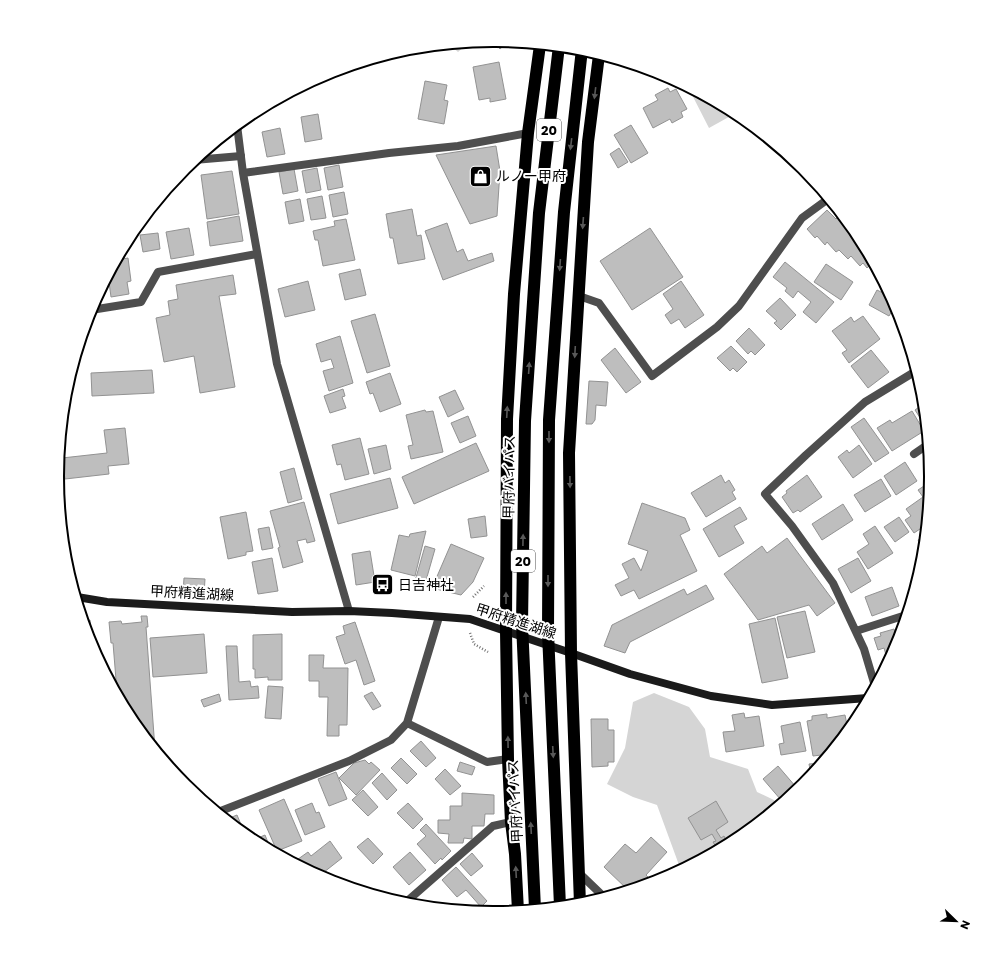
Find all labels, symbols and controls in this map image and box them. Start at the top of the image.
one-way arrow [591,87,598,99]
road number: 20 [537,119,561,141]
one-way arrow [568,138,575,150]
shop icon: ルノー甲府 [467,163,493,189]
place label: ルノー甲府 [496,166,566,186]
one-way arrow [580,217,587,229]
one-way arrow [556,259,563,271]
one-way arrow [572,346,579,358]
one-way arrow [525,362,532,374]
one-way arrow [504,406,511,418]
one-way arrow [546,431,552,444]
street label: 甲府バイパス [498,435,520,519]
one-way arrow [567,476,573,489]
one-way arrow [520,533,526,546]
road number: 20 [511,550,535,572]
bus stop icon: 日吉神社 [370,572,396,598]
place label: 日吉神社 [398,575,454,595]
one-way arrow [545,575,551,588]
street label: 甲府精進湖線 [150,581,234,605]
one-way arrow [503,591,509,604]
street label: 甲府精進湖線 [473,599,559,643]
one-way arrow [522,692,529,704]
one-way arrow [505,735,511,748]
one-way arrow [550,746,557,758]
street label: 甲府バイパス [503,759,527,843]
one-way arrow [528,822,535,834]
one-way arrow [513,865,519,878]
north arrow [936,901,976,941]
text: N [956,918,974,932]

